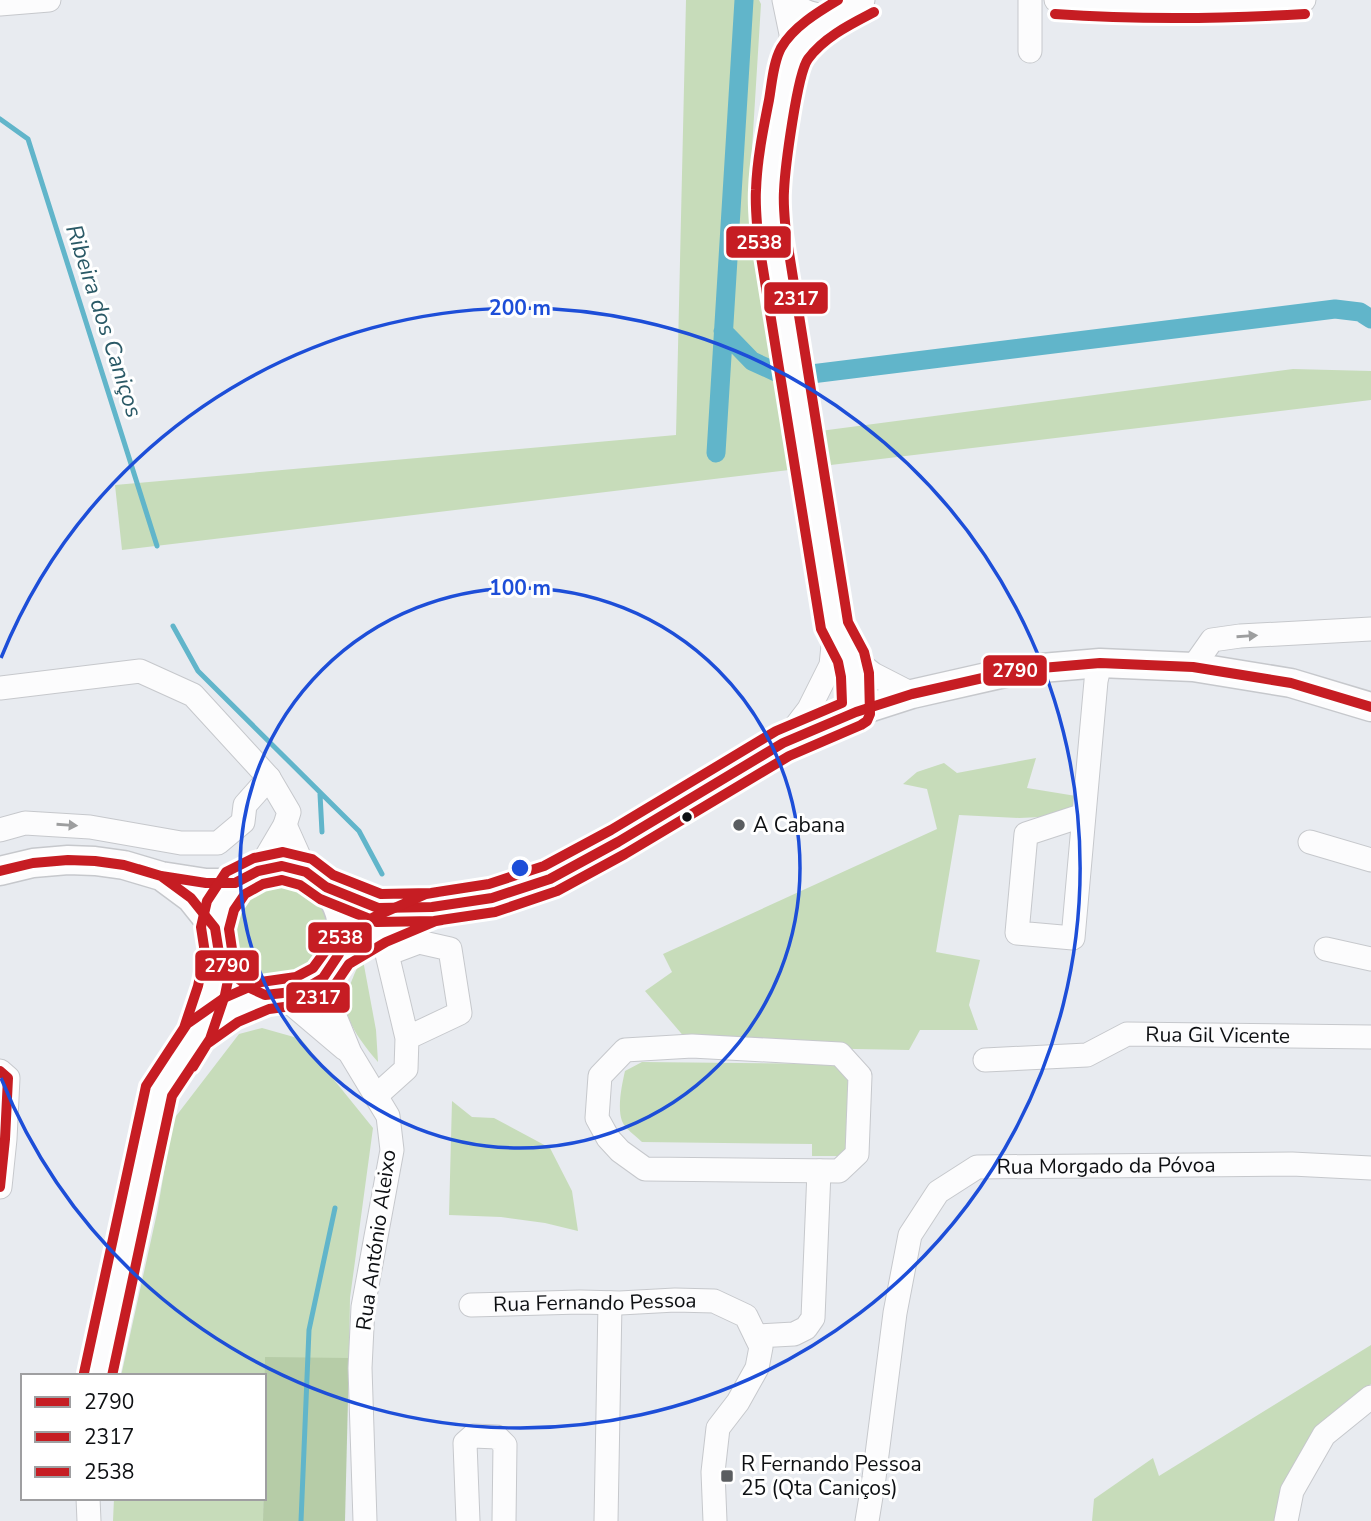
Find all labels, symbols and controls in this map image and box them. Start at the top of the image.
water label: Ribeira dos Caniços [58,221,150,421]
line badge: 2538 [725,225,792,259]
text: 2538 [736,230,782,256]
line badge: 2317 [763,281,829,315]
text: 2317 [773,286,819,312]
text: 200 m [489,294,551,322]
text: 100 m [489,574,551,602]
one-way arrow [1237,630,1259,641]
line badge: 2790 [982,654,1048,687]
text: 2790 [992,658,1038,684]
unlabelled marker [680,810,694,824]
place label: A Cabana [753,811,845,839]
marker: A Cabana [731,817,747,833]
one-way arrow [56,820,78,831]
centre of rings [508,856,532,880]
line badge: 2538 [307,921,373,954]
text: 2538 [317,925,363,951]
line badge: 2790 [194,949,260,982]
text: 2790 [204,953,250,979]
line badge: 2317 [285,981,351,1014]
text: 2317 [295,985,341,1011]
street label: Rua Gil Vicente [1145,1020,1290,1050]
street label: Rua António Aleixo [349,1148,403,1332]
street label: Rua Morgado da Póvoa [996,1151,1216,1181]
street label: Rua Fernando Pessoa [493,1286,697,1318]
legend [21,1374,266,1500]
text: 2790 [84,1388,134,1416]
text: 2317 [84,1423,134,1451]
place label: R Fernando Pessoa 25 (Qta Caniços) [741,1450,922,1502]
text: 2538 [84,1458,134,1486]
marker: R Fernando Pessoa 25 (Qta Caniços) [719,1468,735,1484]

